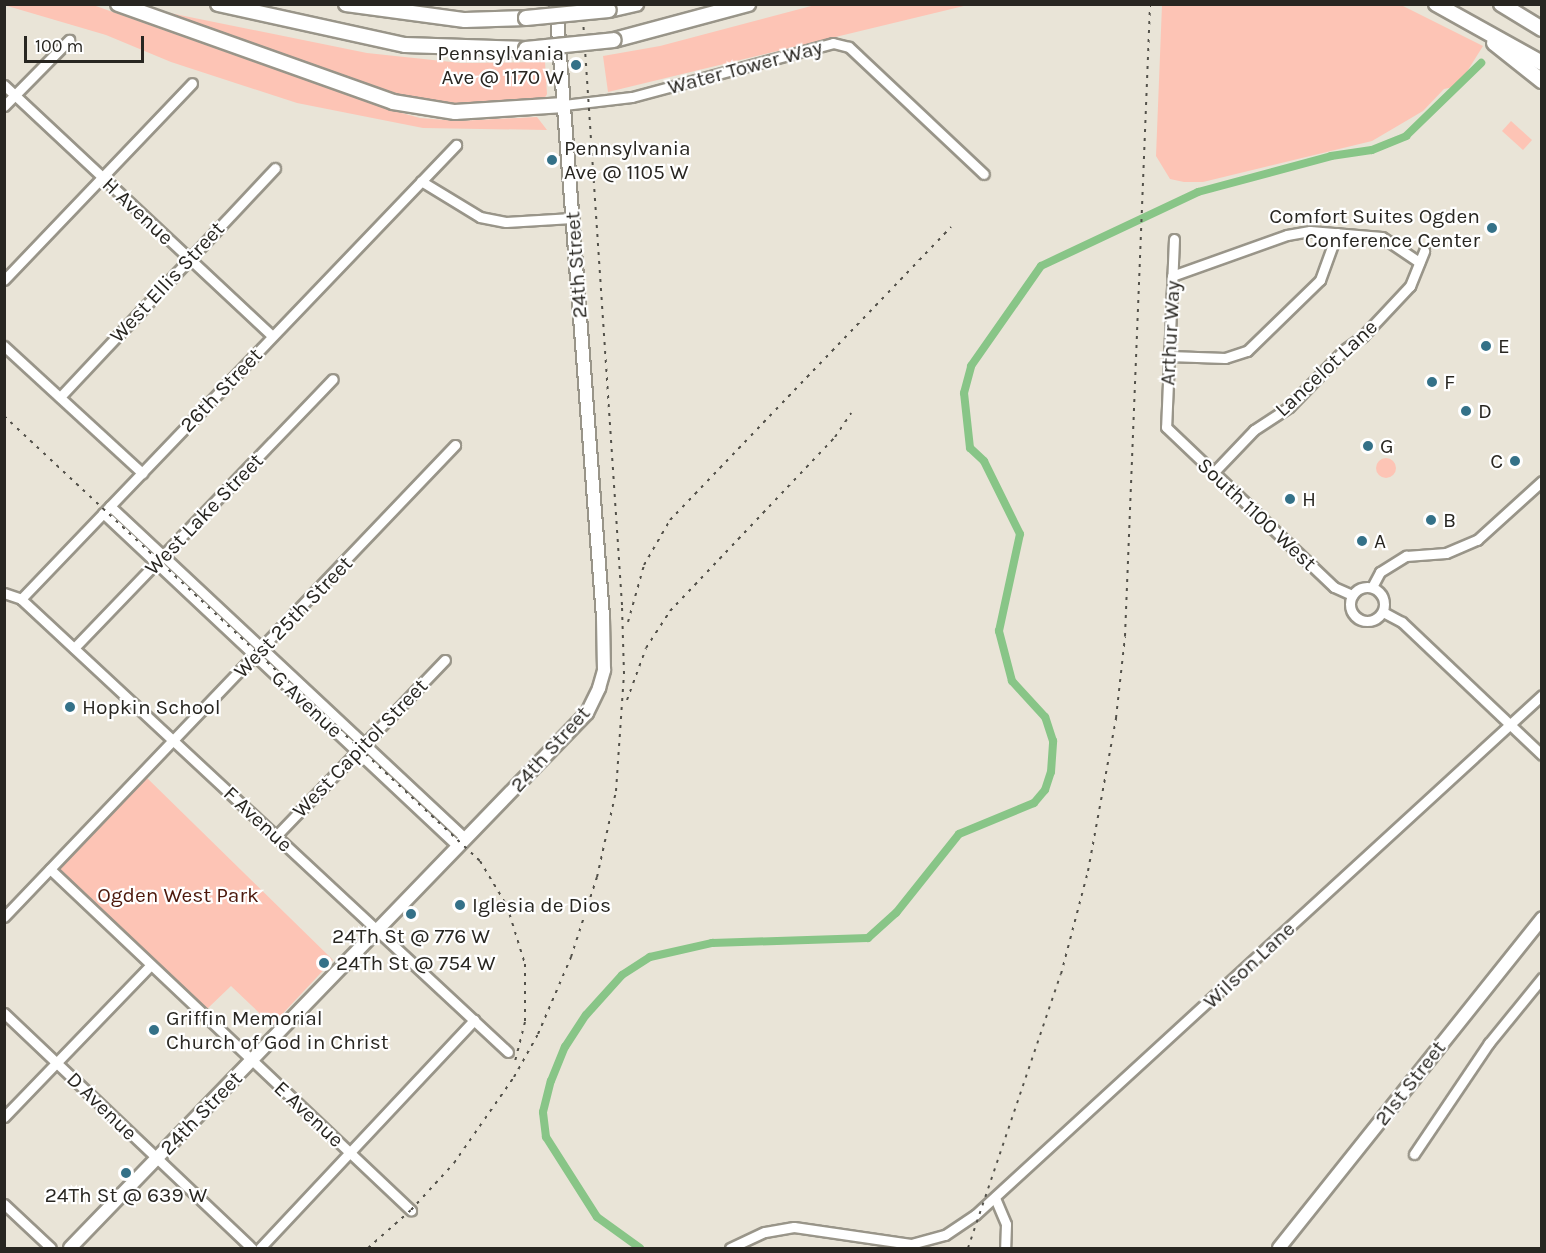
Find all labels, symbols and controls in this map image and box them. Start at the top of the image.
scale bar [27,24,147,62]
street label: Water Tower Way [665,34,825,100]
text: 100 m [35,35,83,57]
place label: Pennsylvania Ave @ 1170 W [437,40,564,90]
marker: Pennsylvania Ave @ 1170 W [569,58,583,72]
place label: Pennsylvania Ave @ 1105 W [564,135,691,185]
marker: Pennsylvania Ave @ 1105 W [545,153,559,167]
street label: H Avenue [97,172,179,250]
place label: Comfort Suites Ogden Conference Center [1269,203,1480,253]
street label: 24th Street [560,211,592,319]
street label: West Ellis Street [104,216,230,348]
marker: Comfort Suites Ogden Conference Center [1485,221,1499,235]
street label: Arthur Way [1155,280,1185,386]
street label: Lancelot Lane [1270,314,1382,422]
place label: E [1498,333,1510,359]
marker: E [1479,339,1493,353]
street label: 26th Street [175,343,267,437]
place label: F [1444,369,1455,395]
marker: F [1425,375,1439,389]
place label: D [1478,398,1492,424]
marker: D [1459,404,1473,418]
place label: G [1380,433,1394,459]
marker: G [1361,439,1375,453]
street label: West Lake Street [140,448,268,580]
place label: C [1490,448,1503,474]
street label: South 1100 West [1192,452,1322,576]
marker: C [1508,454,1522,468]
place label: H [1302,486,1316,512]
marker: H [1283,492,1297,506]
place label: B [1443,507,1456,533]
marker: B [1424,513,1438,527]
place label: A [1374,528,1386,554]
marker: A [1355,534,1369,548]
street label: West 25th Street [228,551,358,683]
street label: G Avenue [266,665,348,743]
street label: West Capitol Street [287,673,433,823]
place label: Hopkin School [82,694,221,720]
marker: Hopkin School [63,700,77,714]
street label: 24th Street [505,701,595,797]
street label: F Avenue [218,781,298,857]
park label: Ogden West Park [97,882,259,908]
place label: Iglesia de Dios [472,892,611,918]
marker: Iglesia de Dios [453,898,467,912]
marker: 24Th St @ 776 W [404,907,418,921]
street label: Wilson Lane [1198,916,1300,1014]
place label: 24Th St @ 776 W [332,923,490,949]
place label: 24Th St @ 754 W [336,950,496,976]
marker: 24Th St @ 754 W [317,956,331,970]
place label: Griffin Memorial Church of God in Christ [166,1005,389,1055]
marker: Griffin Memorial Church of God in Christ [147,1023,161,1037]
street label: 21st Street [1369,1036,1451,1130]
street label: D Avenue [62,1066,142,1146]
street label: 24th Street [155,1066,247,1160]
street label: E Avenue [269,1075,349,1153]
marker: 24Th St @ 639 W [119,1166,133,1180]
place label: 24Th St @ 639 W [45,1182,207,1208]

